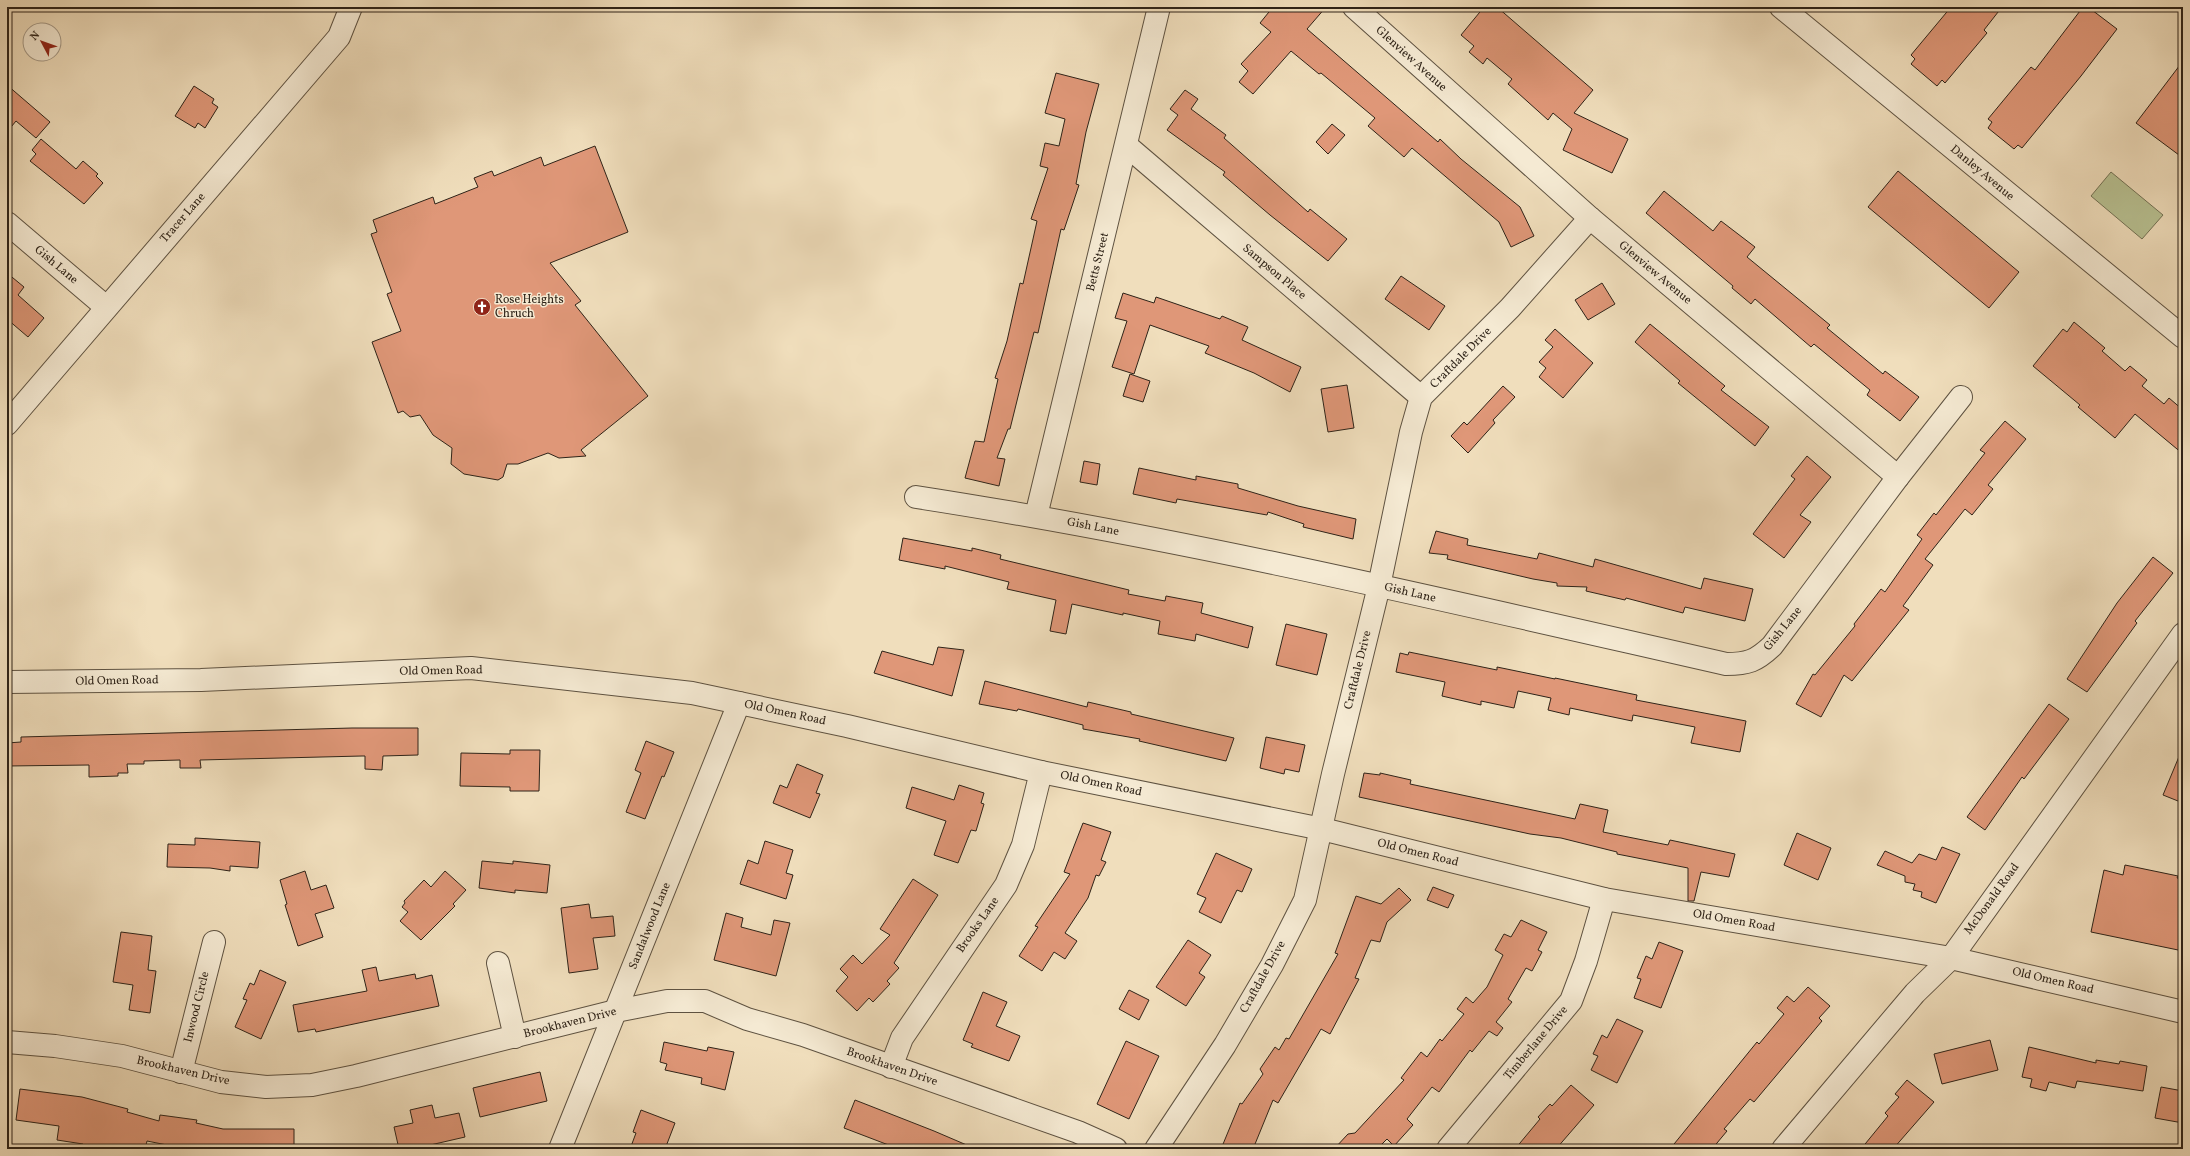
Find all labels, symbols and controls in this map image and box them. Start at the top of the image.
north arrow [22,22,62,62]
street label: Glenview Avenue [1372,23,1450,96]
text: N [27,28,44,44]
street label: Danley Avenue [1947,142,2018,205]
street label: Tracer Lane [157,189,209,246]
street label: Betts Street [1083,231,1113,293]
street label: Glenview Avenue [1615,238,1695,309]
street label: Sampson Place [1239,241,1310,304]
street label: Gish Lane [31,242,82,288]
place label: Rose Heights Chruch [495,292,564,322]
church icon: Rose Heights Chruch [472,297,492,317]
street label: Craftdale Drive [1427,324,1495,392]
street label: Gish Lane [1066,514,1121,540]
street label: Gish Lane [1383,579,1438,607]
street label: Gish Lane [1760,603,1806,654]
street label: Craftdale Drive [1340,629,1376,711]
street label: Old Omen Road [399,662,483,680]
street label: Old Omen Road [75,672,159,690]
street label: Old Omen Road [743,697,828,730]
street label: Old Omen Road [1059,768,1144,801]
street label: Old Omen Road [1376,835,1461,871]
street label: McDonald Road [1961,860,2023,938]
street label: Sandalwood Lane [625,880,675,972]
street label: Brooks Lane [953,894,1003,956]
street label: Old Omen Road [1692,906,1777,936]
street label: Craftdale Drive [1236,938,1290,1016]
street label: Old Omen Road [2011,964,2096,998]
street label: Inwood Circle [180,969,214,1044]
street label: Timberlane Drive [1500,1002,1572,1083]
street label: Brookhaven Drive [522,1004,618,1042]
street label: Brookhaven Drive [844,1044,940,1090]
street label: Brookhaven Drive [135,1052,231,1090]

